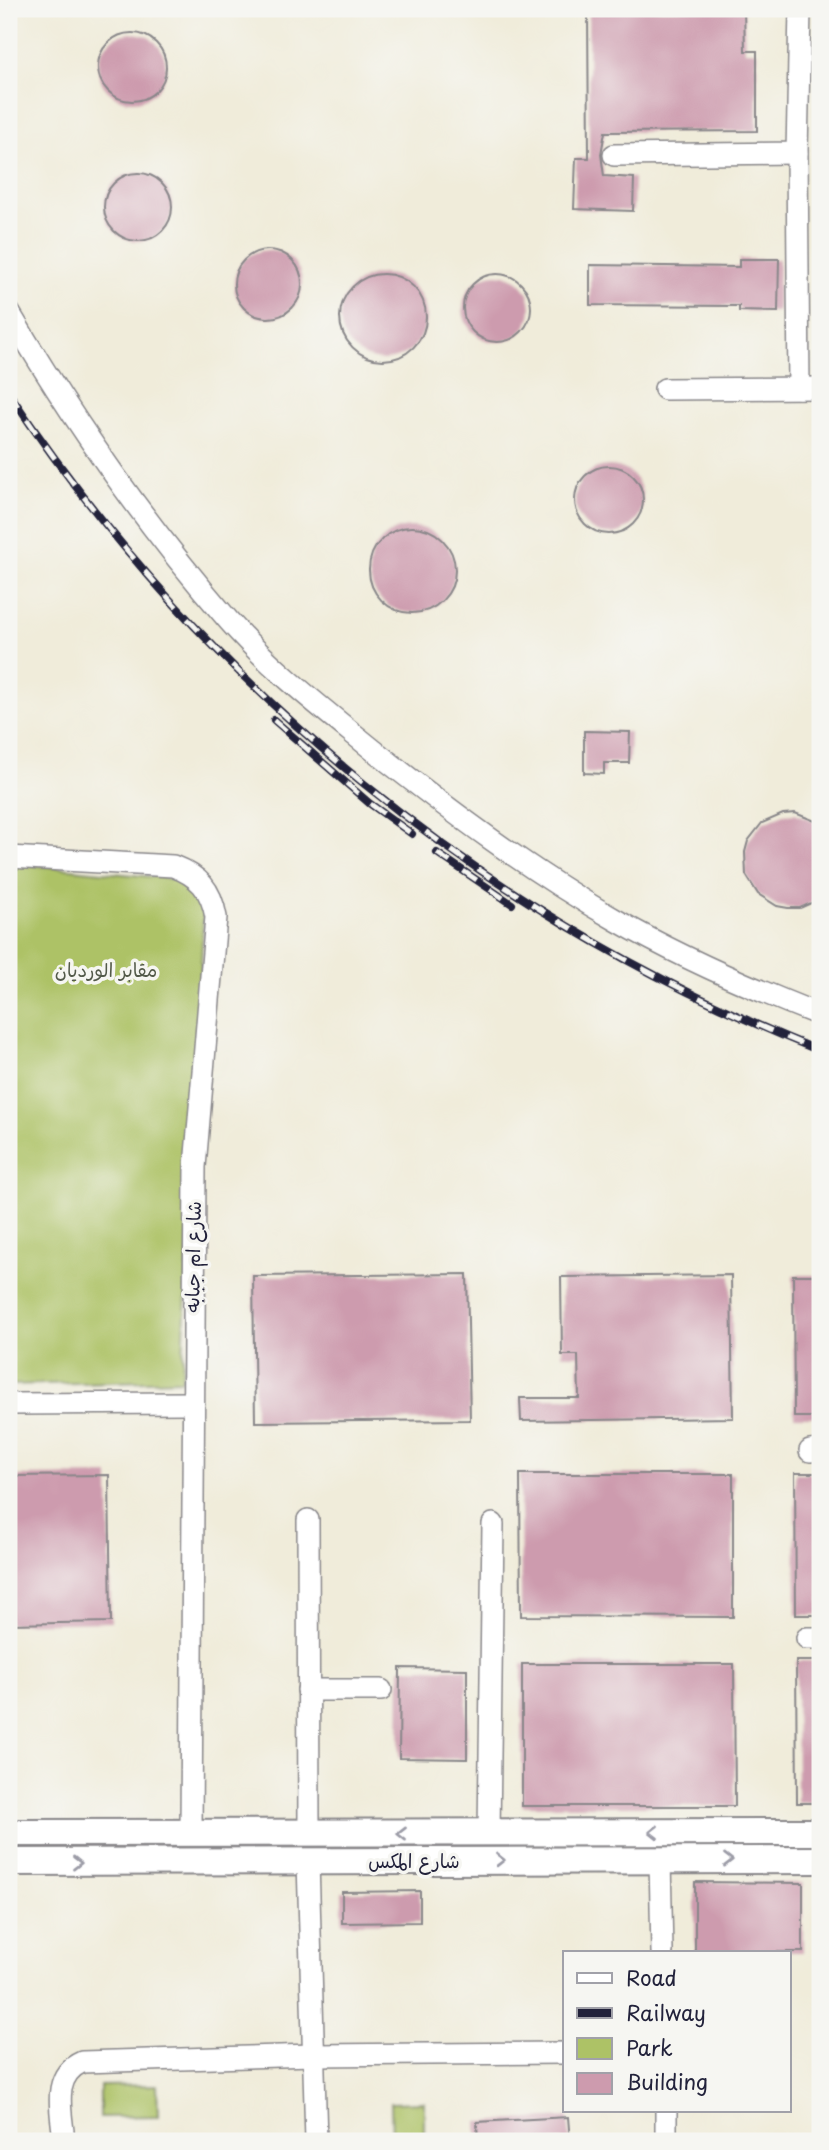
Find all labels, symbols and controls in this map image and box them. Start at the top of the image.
park label: مقابر الورديان [55,955,157,983]
street label: شارع ام جبابه [177,1201,209,1313]
one-way arrow [648,1824,659,1840]
one-way arrow [396,1826,407,1842]
street label: شارع المكس [368,1846,460,1875]
one-way arrow [496,1852,506,1868]
one-way arrow [723,1852,734,1868]
one-way arrow [72,1855,83,1871]
legend [563,1951,790,2112]
text: Road [626,1961,677,1993]
text: Railway [626,1996,706,2028]
text: Park [626,2031,673,2063]
text: Building [626,2065,708,2097]

